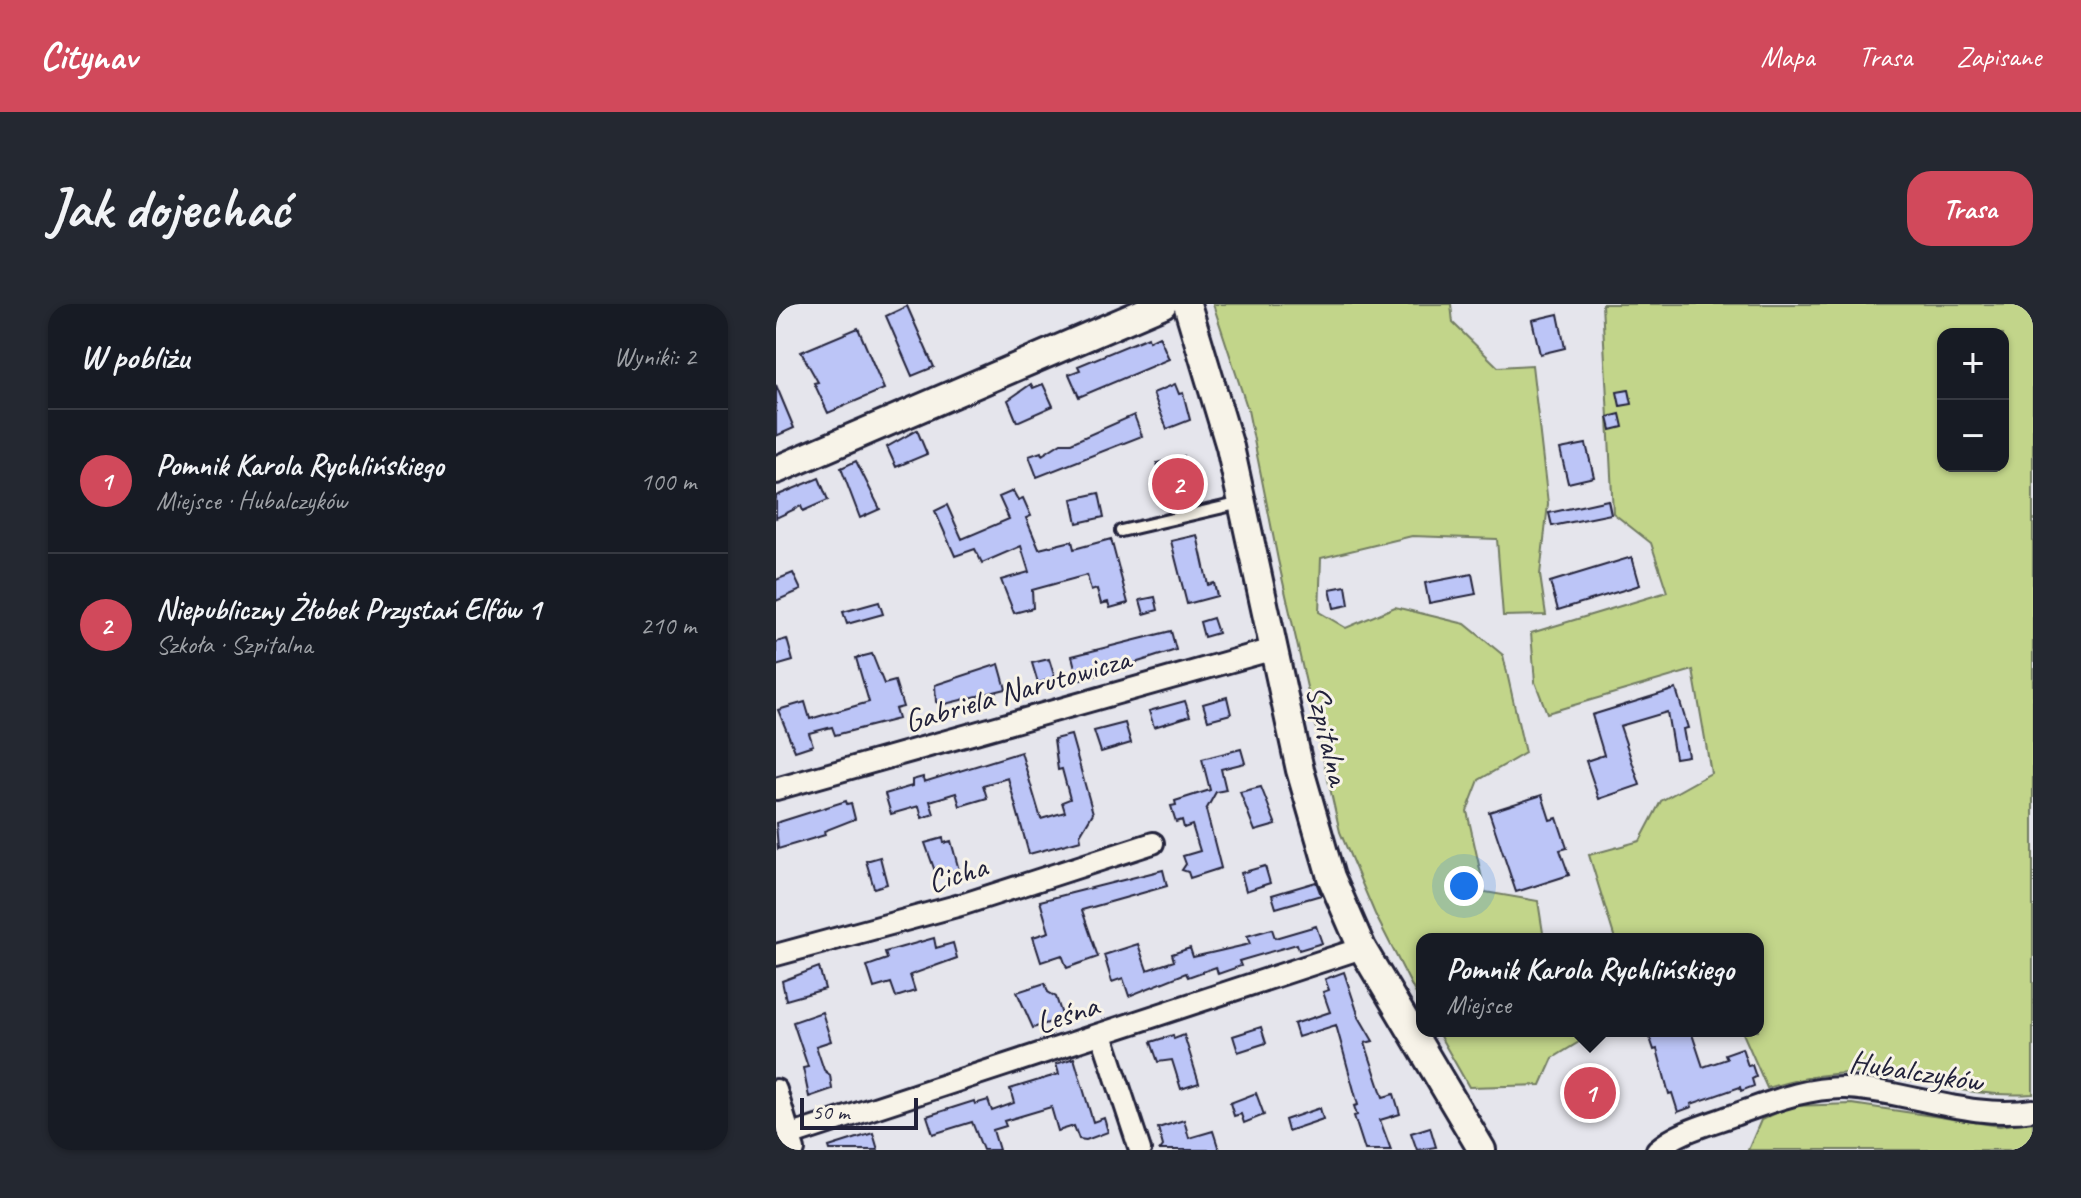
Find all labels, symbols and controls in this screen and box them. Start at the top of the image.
text: Citynav [40,33,137,80]
text: Mapa [1760,39,1815,74]
text: Trasa [1859,39,1912,74]
text: Zapisane [1956,39,2041,74]
button: Trasa [1907,171,2033,246]
text: Jak dojechać [48,173,289,244]
map controls [1937,328,2009,472]
button: + [1937,328,2009,400]
text: W pobliżu [80,335,189,378]
text: Wyniki: 2 [614,340,696,373]
button: − [1937,400,2009,472]
text: Pomnik Karola Rychlińskiego [156,446,444,484]
pin: 2 [1152,454,1204,514]
text: 1 [100,465,112,498]
text: 100 m [640,465,696,498]
text: Miejsce · Hubalczyków [156,484,347,517]
text: Niepubliczny Żłobek Przystań Elfów 1 [156,590,541,628]
text: 2 [100,609,112,642]
text: 210 m [640,609,696,642]
text: Szkoła · Szpitalna [156,628,313,661]
street label: Gabriela Narutowicza [899,637,1137,742]
street label: Szpitalna [1297,681,1360,791]
street label: Cicha [922,845,994,902]
your location [1444,866,1484,906]
popup [1416,933,1764,1037]
text: Pomnik Karola Rychlińskiego [1446,950,1734,988]
street label: Leśna [1031,984,1105,1043]
text: Miejsce [1446,988,1511,1021]
street label: Hubalczyków [1847,1040,1988,1102]
pin: 1 [1564,1063,1616,1123]
scale bar [800,1094,918,1130]
text: 50 m [812,1098,849,1126]

